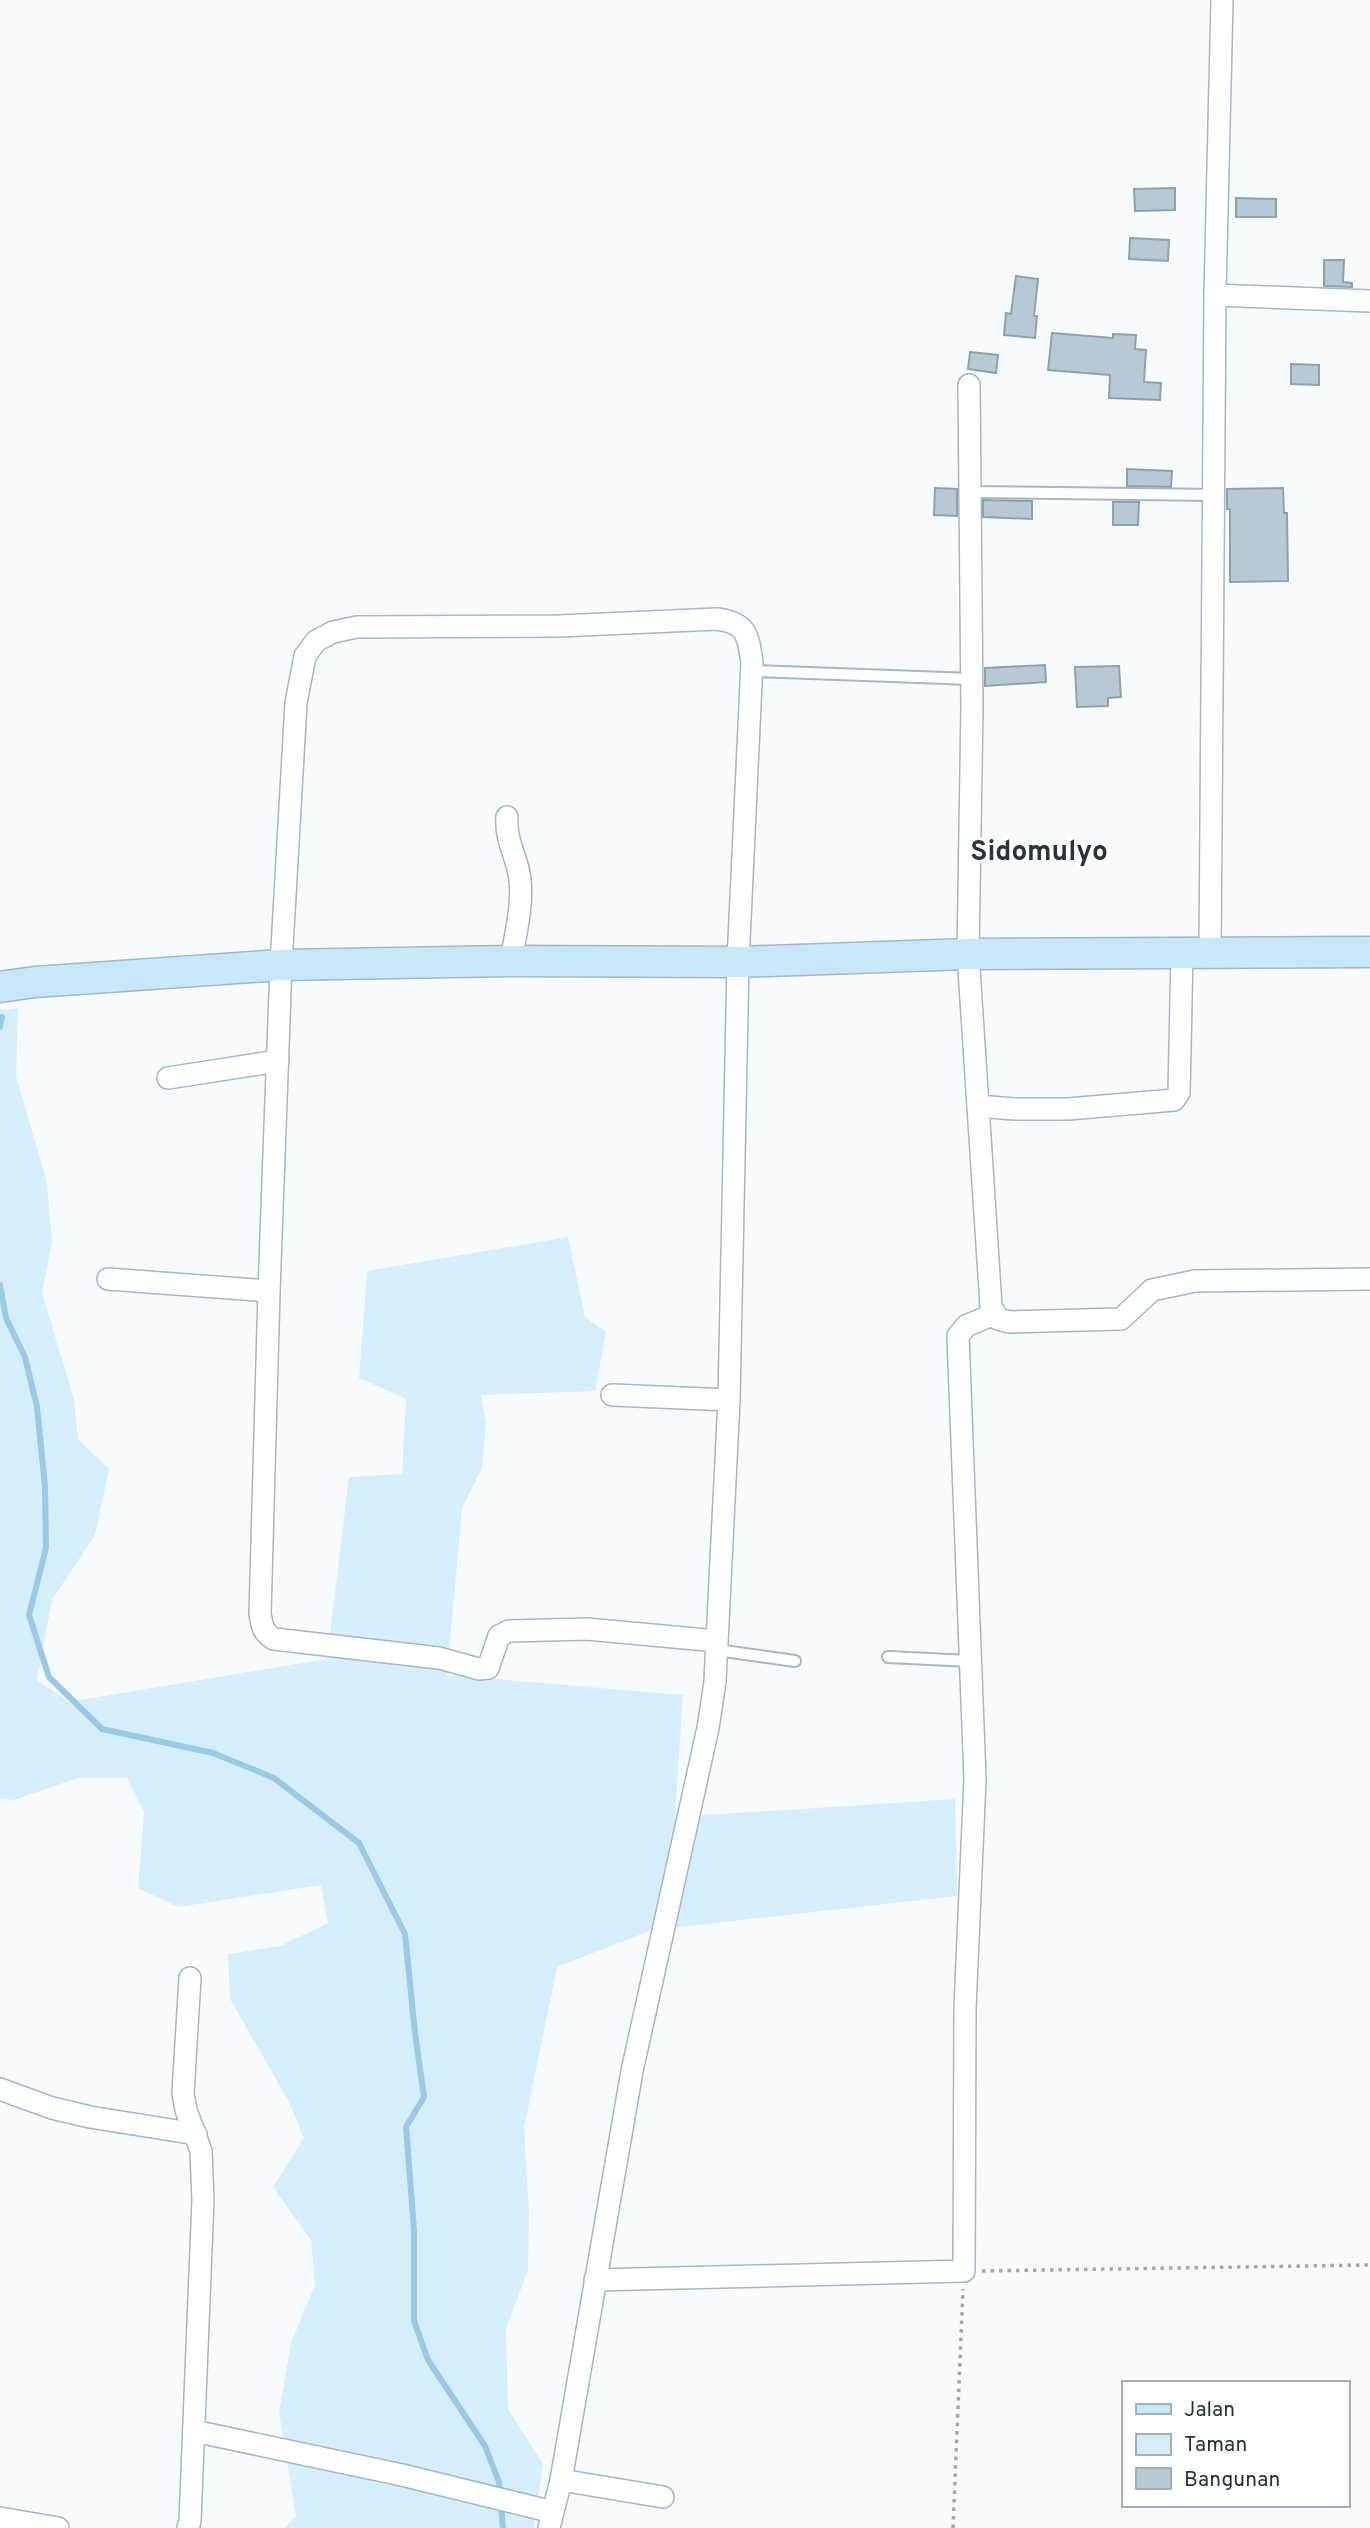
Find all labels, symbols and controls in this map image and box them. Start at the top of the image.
district label: Sidomulyo [970,835,1108,871]
legend [1122,2381,1349,2507]
text: Jalan [1184,2397,1235,2424]
text: Taman [1184,2432,1247,2459]
text: Bangunan [1184,2467,1280,2494]

